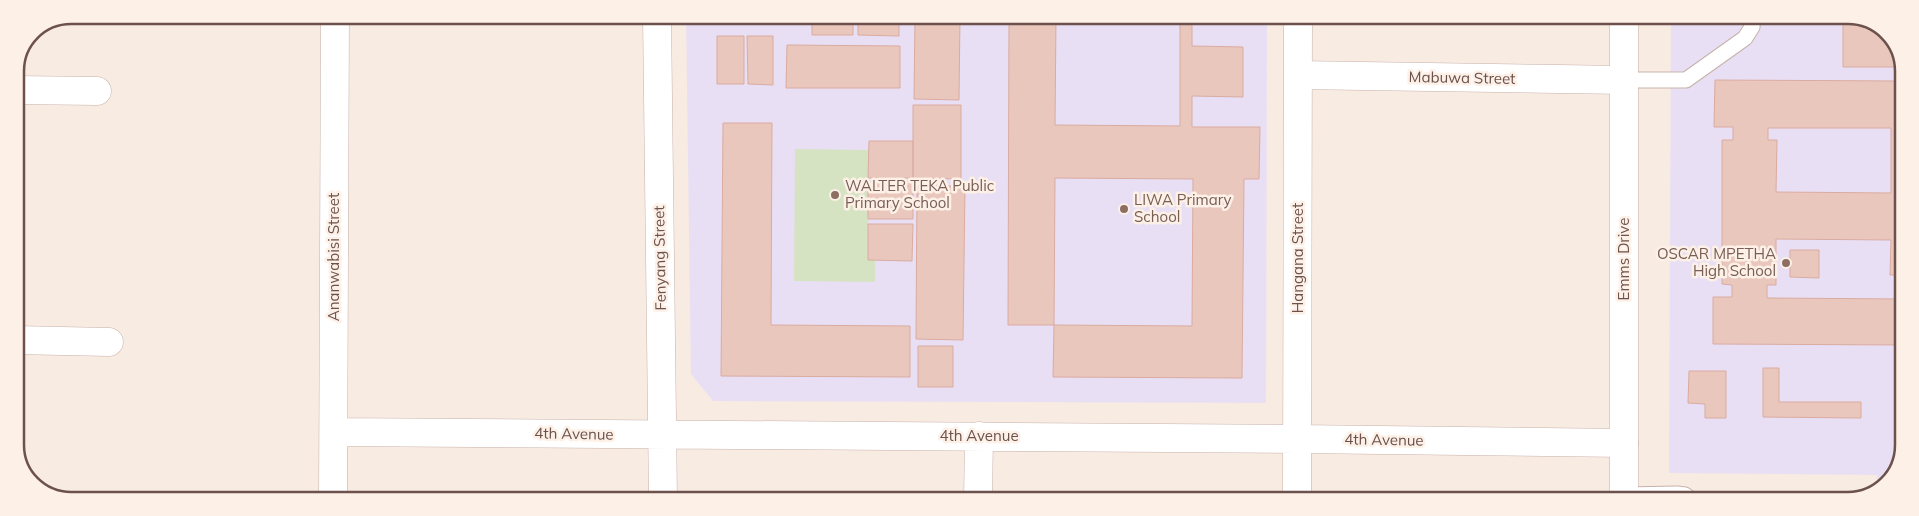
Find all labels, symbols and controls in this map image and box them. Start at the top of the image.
street label: Mabuwa Street [1408,67,1516,88]
place label: WALTER TEKA Public Primary School [845,176,994,212]
marker: WALTER TEKA Public Primary School [829,189,841,201]
place label: LIWA Primary School [1134,190,1232,226]
street label: Ananwabisi Street [324,193,343,321]
marker: LIWA Primary School [1118,203,1130,215]
street label: Hangana Street [1288,203,1307,313]
street label: Fenyang Street [649,205,670,311]
street label: Emms Drive [1614,218,1633,300]
place label: OSCAR MPETHA High School [1657,244,1776,280]
marker: OSCAR MPETHA High School [1780,257,1792,269]
street label: 4th Avenue [534,423,614,444]
street label: 4th Avenue [939,426,1019,445]
street label: 4th Avenue [1344,429,1424,450]

